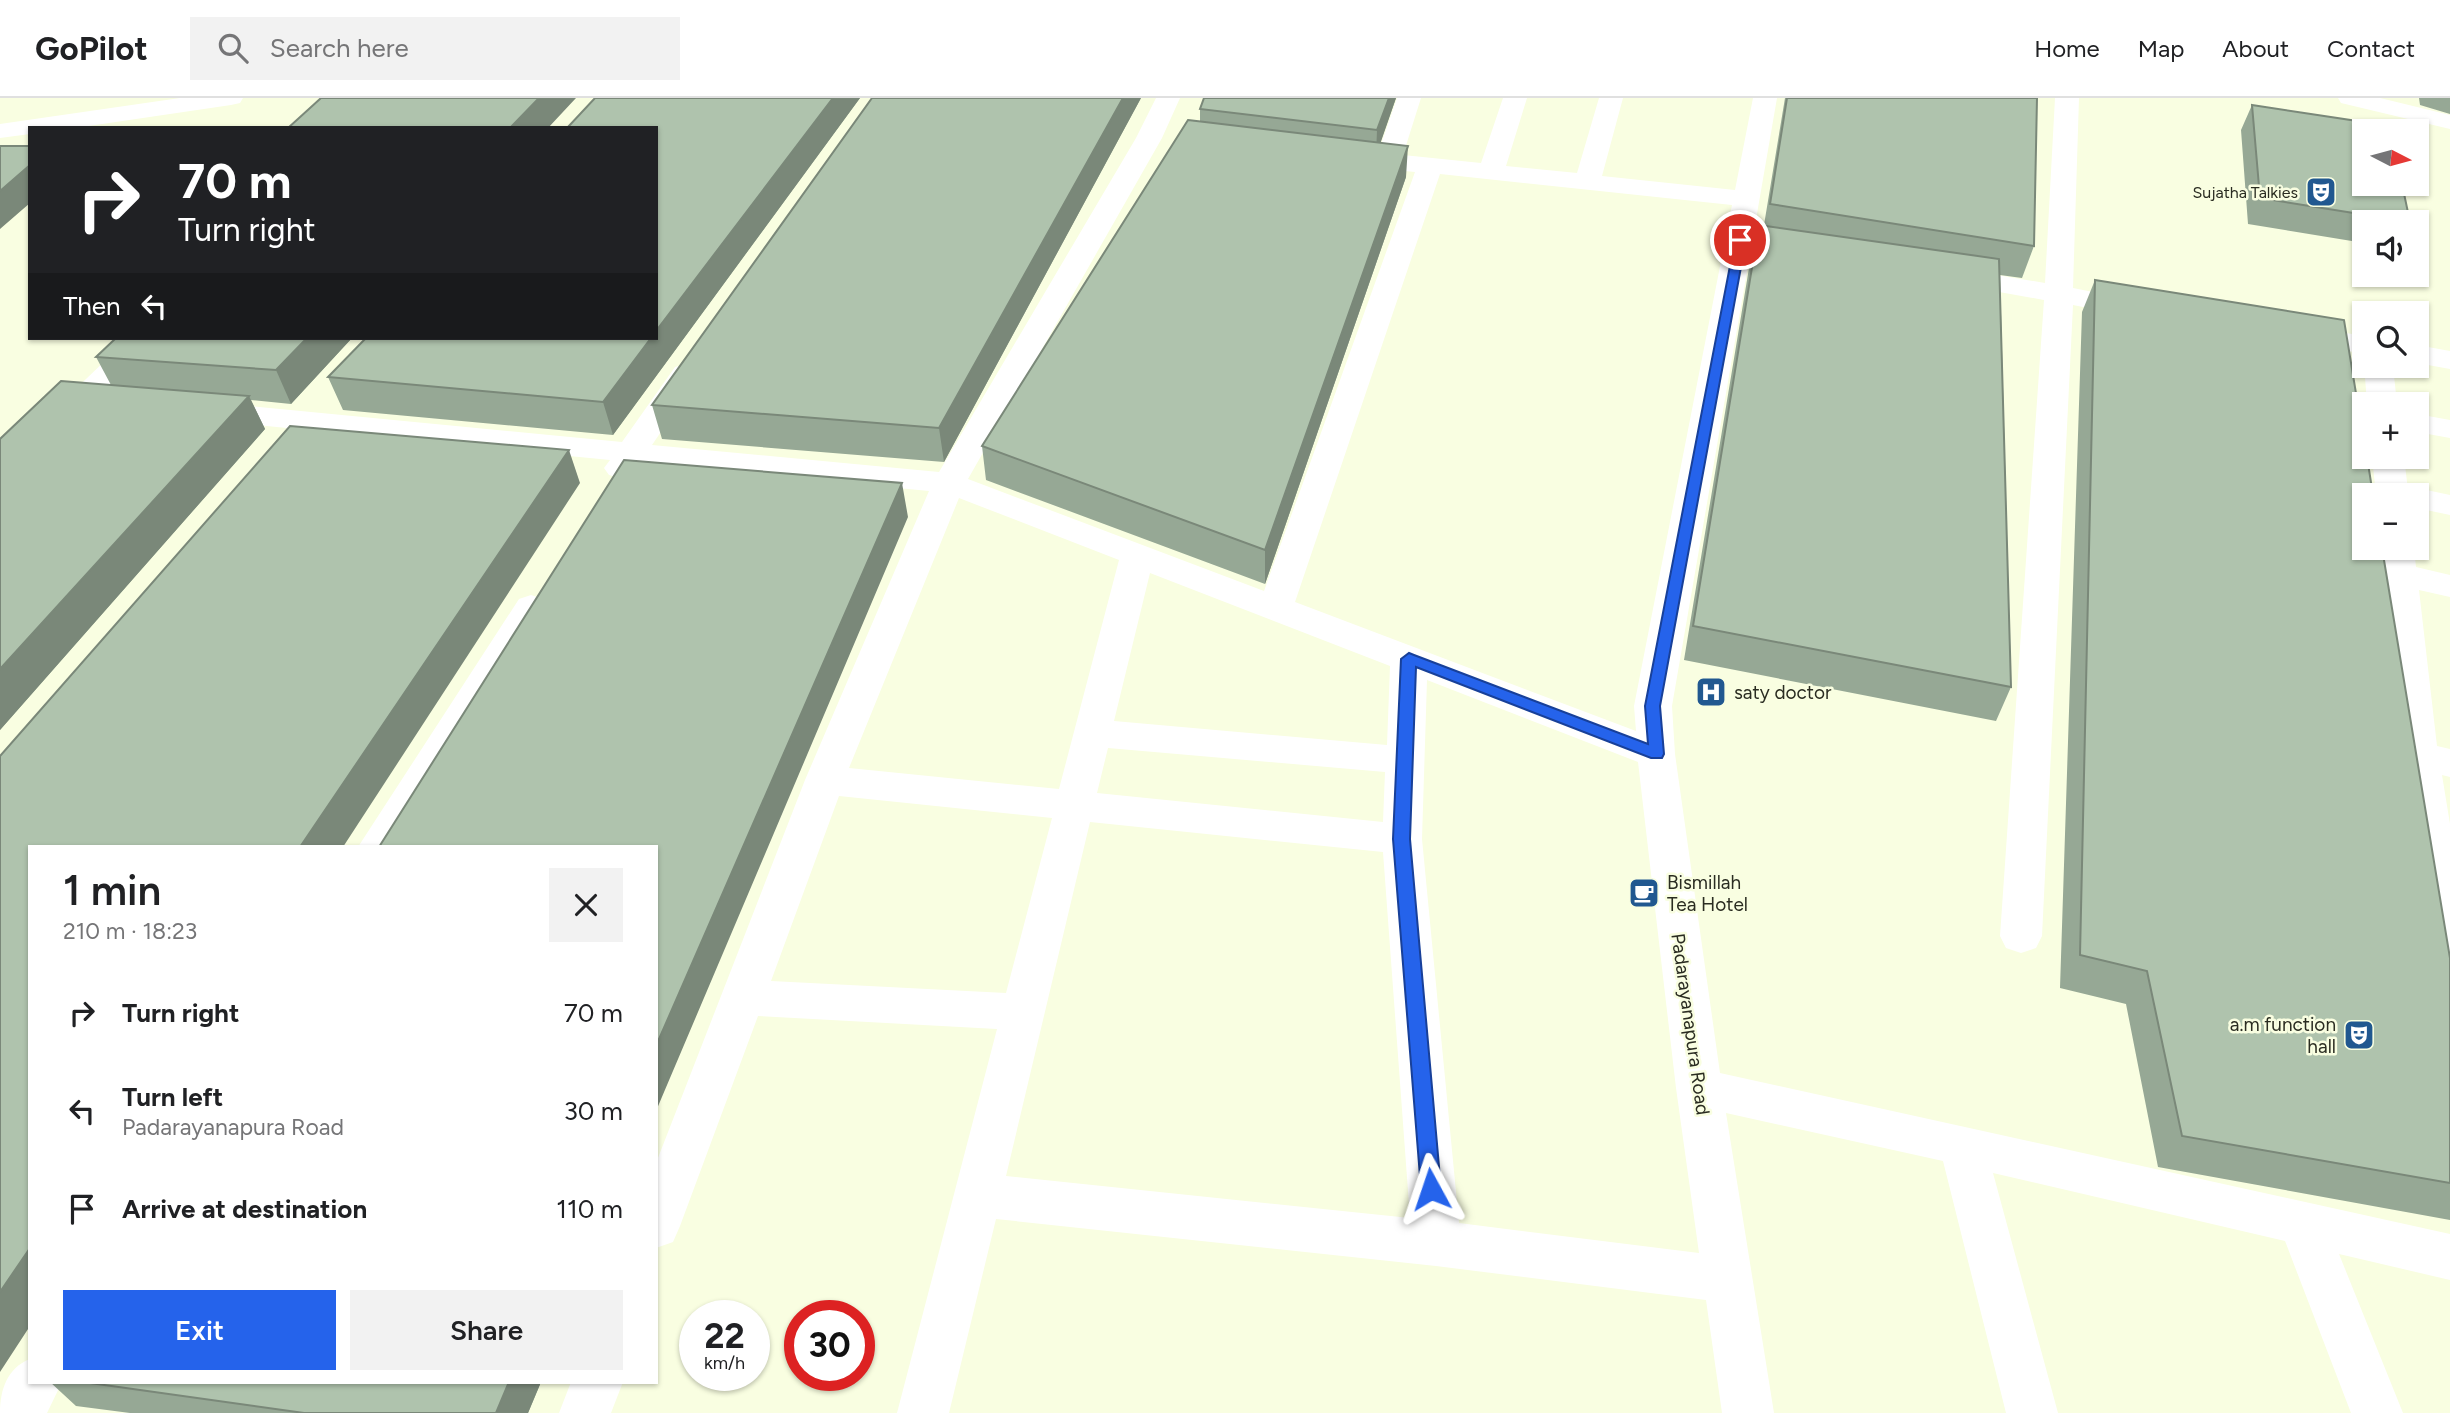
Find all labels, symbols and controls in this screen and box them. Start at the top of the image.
search box [190,17,680,80]
text: GoPilot [35,29,148,68]
icon: search [214,29,252,67]
text: Search here [270,32,409,64]
text: Home [2034,34,2100,63]
text: Map [2138,34,2184,63]
text: About [2222,34,2289,63]
text: Contact [2327,34,2415,63]
north arrow [2352,119,2429,196]
map controls [2352,119,2429,560]
text: 70 m [178,151,291,210]
icon: right [63,154,154,245]
theatre icon: Sujatha Talkies [2304,175,2338,209]
place label: Sujatha Talkies [2193,183,2298,202]
pin [1710,210,1770,270]
button: sound [2352,210,2429,287]
text: Turn right [178,211,316,249]
icon: arrive [1721,221,1759,259]
icon: left [135,287,173,325]
text: Then [63,290,121,322]
button: search [2352,301,2429,378]
button: + [2352,392,2429,469]
button: − [2352,483,2429,560]
hospital icon: saty doctor [1694,675,1728,709]
place label: saty doctor [1734,681,1832,704]
text: 1 min [63,865,161,916]
button: close [549,868,623,942]
place label: Bismillah Tea Hotel [1667,871,1748,916]
cafe icon: Bismillah Tea Hotel [1627,876,1661,910]
text: 210 m · 18:23 [63,917,197,945]
street label: Padarayanapura Road [1666,932,1715,1116]
icon: right [63,994,101,1032]
text: Turn right [122,997,239,1029]
text: 70 m [564,997,623,1029]
place label: a.m function hall [2230,1013,2336,1058]
theatre icon: a.m function hall [2342,1018,2376,1052]
text: Turn left [122,1081,223,1113]
icon: left [63,1092,101,1130]
text: 30 m [564,1095,623,1127]
text: Padarayanapura Road [122,1113,344,1141]
position arrow [1394,1152,1468,1226]
icon: arrive [63,1190,101,1228]
text: Arrive at destination [122,1193,367,1225]
text: 110 m [556,1193,623,1225]
button: Exit [63,1290,336,1370]
button: Share [350,1290,623,1370]
speed limit sign: 30 [784,1300,875,1391]
text: 22 [704,1315,745,1357]
text: km/h [704,1352,745,1374]

